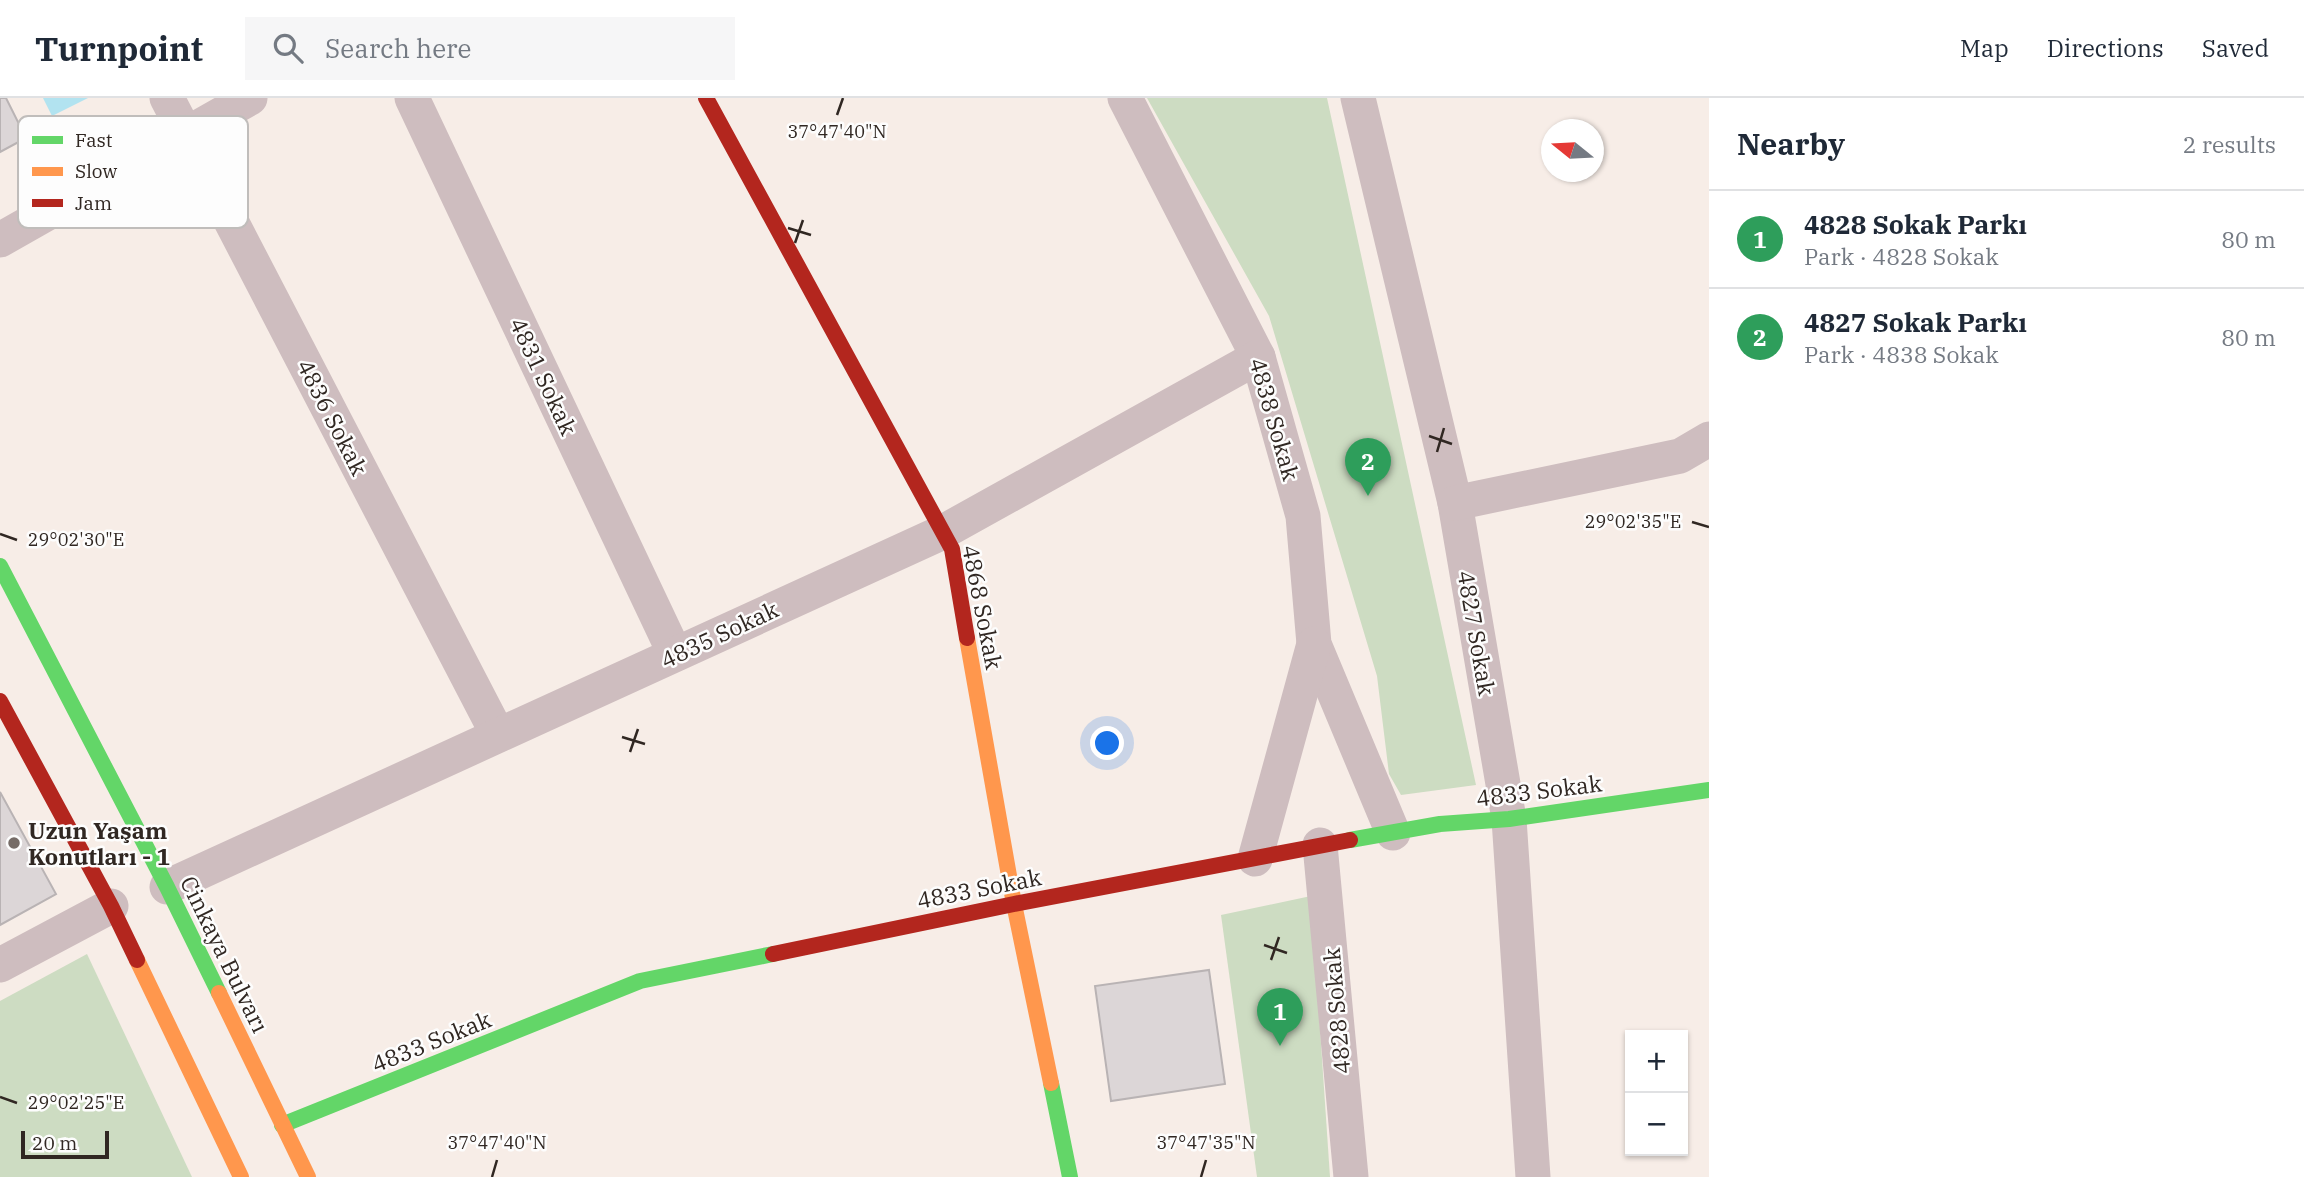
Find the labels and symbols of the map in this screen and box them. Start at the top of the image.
legend [18,116,248,228]
north arrow [1541,119,1604,182]
text: 37°47'40"N [788,120,887,143]
text: Fast [75,128,113,152]
text: Slow [75,159,117,183]
text: Jam [75,191,112,215]
street label: 4831 Sokak [504,312,585,440]
street label: 4836 Sokak [291,354,375,481]
street label: 4838 Sokak [1243,354,1307,484]
pin: 2 [1345,438,1391,496]
text: 29°02'35"E [1585,510,1681,533]
text: 29°02'30"E [28,528,124,551]
street label: 4868 Sokak [956,542,1010,672]
street label: 4827 Sokak [1451,568,1503,698]
street label: 4835 Sokak [655,593,783,674]
your location [1090,726,1124,760]
street label: 4833 Sokak [1474,767,1604,813]
place label: Uzun Yaşam Konutları - 1 [28,815,170,871]
marker: Uzun Yaşam Konutları - 1 [6,835,22,851]
street label: 4833 Sokak [914,861,1044,915]
street label: Cinkaya Bulvarı [174,871,276,1037]
street label: 4828 Sokak [1315,946,1356,1075]
pin: 1 [1257,988,1303,1046]
street label: 4833 Sokak [367,1003,496,1079]
text: 29°02'25"E [28,1091,124,1114]
scale bar [21,1128,108,1160]
text: 37°47'40"N [448,1131,547,1154]
text: 37°47'35"N [1157,1131,1256,1154]

